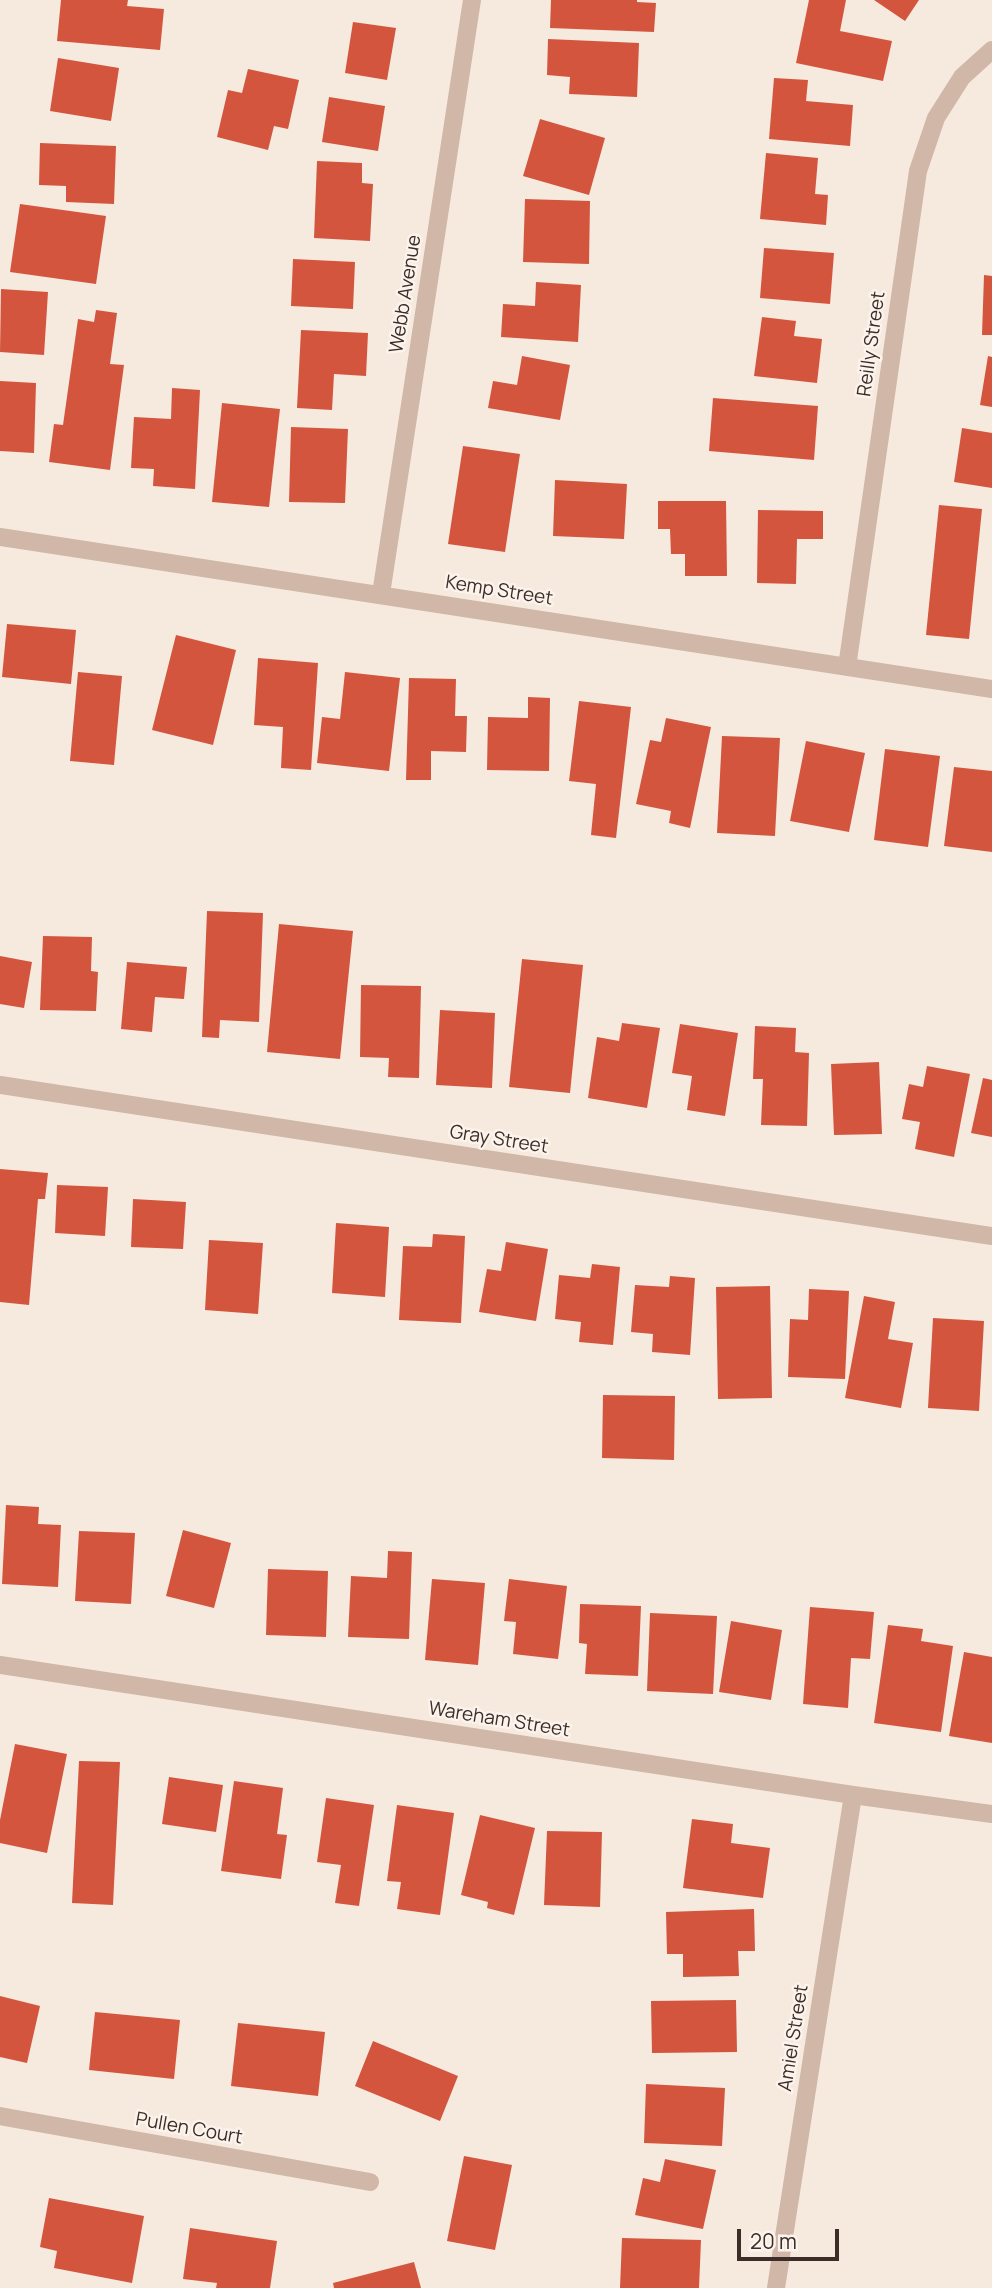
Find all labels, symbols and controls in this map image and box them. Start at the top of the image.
street label: Webb Avenue [385,233,427,355]
street label: Reilly Street [853,290,891,398]
street label: Kemp Street [444,571,554,611]
street label: Gray Street [448,1121,550,1159]
street label: Wareham Street [427,1698,571,1742]
street label: Amiel Street [774,1983,814,2093]
street label: Pullen Court [134,2108,244,2150]
scale bar [740,2214,842,2258]
text: 20 m [750,2227,797,2255]

